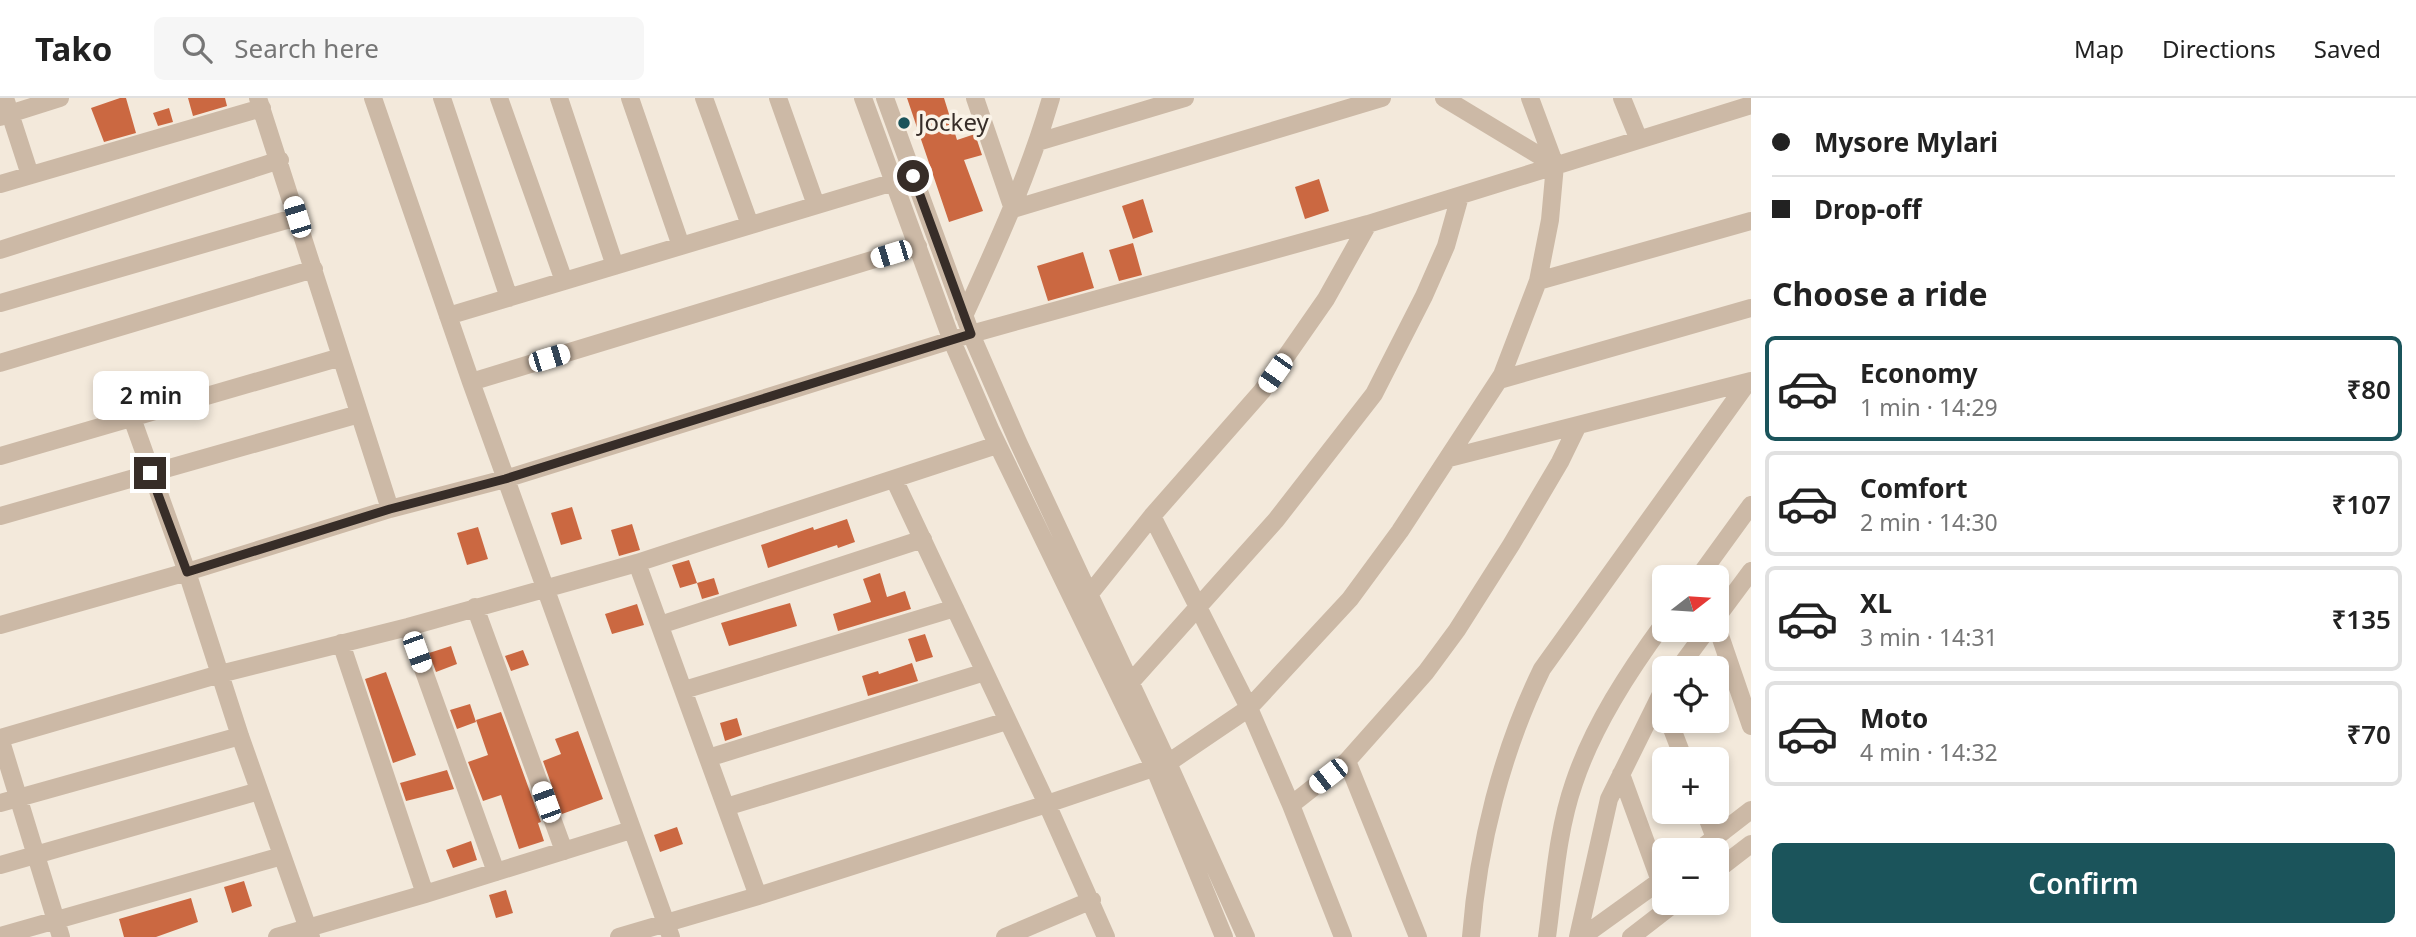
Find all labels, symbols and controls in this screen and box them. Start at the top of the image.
search box [154,17,644,80]
text: Tako [35,26,112,71]
icon: search [178,29,216,67]
text: Search here [234,30,379,66]
text: Map [2074,32,2124,65]
text: Directions [2162,32,2276,65]
text: Saved [2314,32,2381,65]
place label: Jockey [916,105,989,138]
marker: Jockey [896,115,912,131]
text: Mysore Mylari [1814,124,1998,160]
route start [897,160,929,192]
text: Drop-off [1814,191,1921,227]
car [281,194,314,240]
car [868,238,915,270]
text: Choose a ride [1772,272,1988,315]
car [526,342,573,374]
car [1255,350,1296,396]
text: Economy [1860,355,1978,391]
icon: car [1776,357,1839,420]
text: ₹80 [2346,371,2391,407]
callout: 2 min [92,372,208,420]
text: 2 min [120,379,182,411]
text: 1 min · 14:29 [1860,391,1998,423]
route end [134,457,166,489]
text: Comfort [1860,470,1968,506]
icon: car [1776,472,1839,535]
text: ₹107 [2332,486,2391,522]
text: 2 min · 14:30 [1860,506,1998,538]
north arrow [1652,565,1729,642]
map controls [1652,565,1729,915]
text: XL [1860,585,1892,621]
icon: car [1776,587,1839,650]
text: ₹135 [2332,601,2391,637]
text: 3 min · 14:31 [1860,621,1998,653]
car [400,629,435,675]
button: locate [1652,656,1729,733]
text: Moto [1860,700,1928,736]
icon: car [1776,702,1839,765]
text: ₹70 [2346,716,2391,752]
text: 4 min · 14:32 [1860,736,1998,768]
button: + [1652,747,1729,824]
car [1305,755,1352,797]
car [529,779,564,825]
button: − [1652,838,1729,915]
button: Confirm [1772,843,2395,923]

